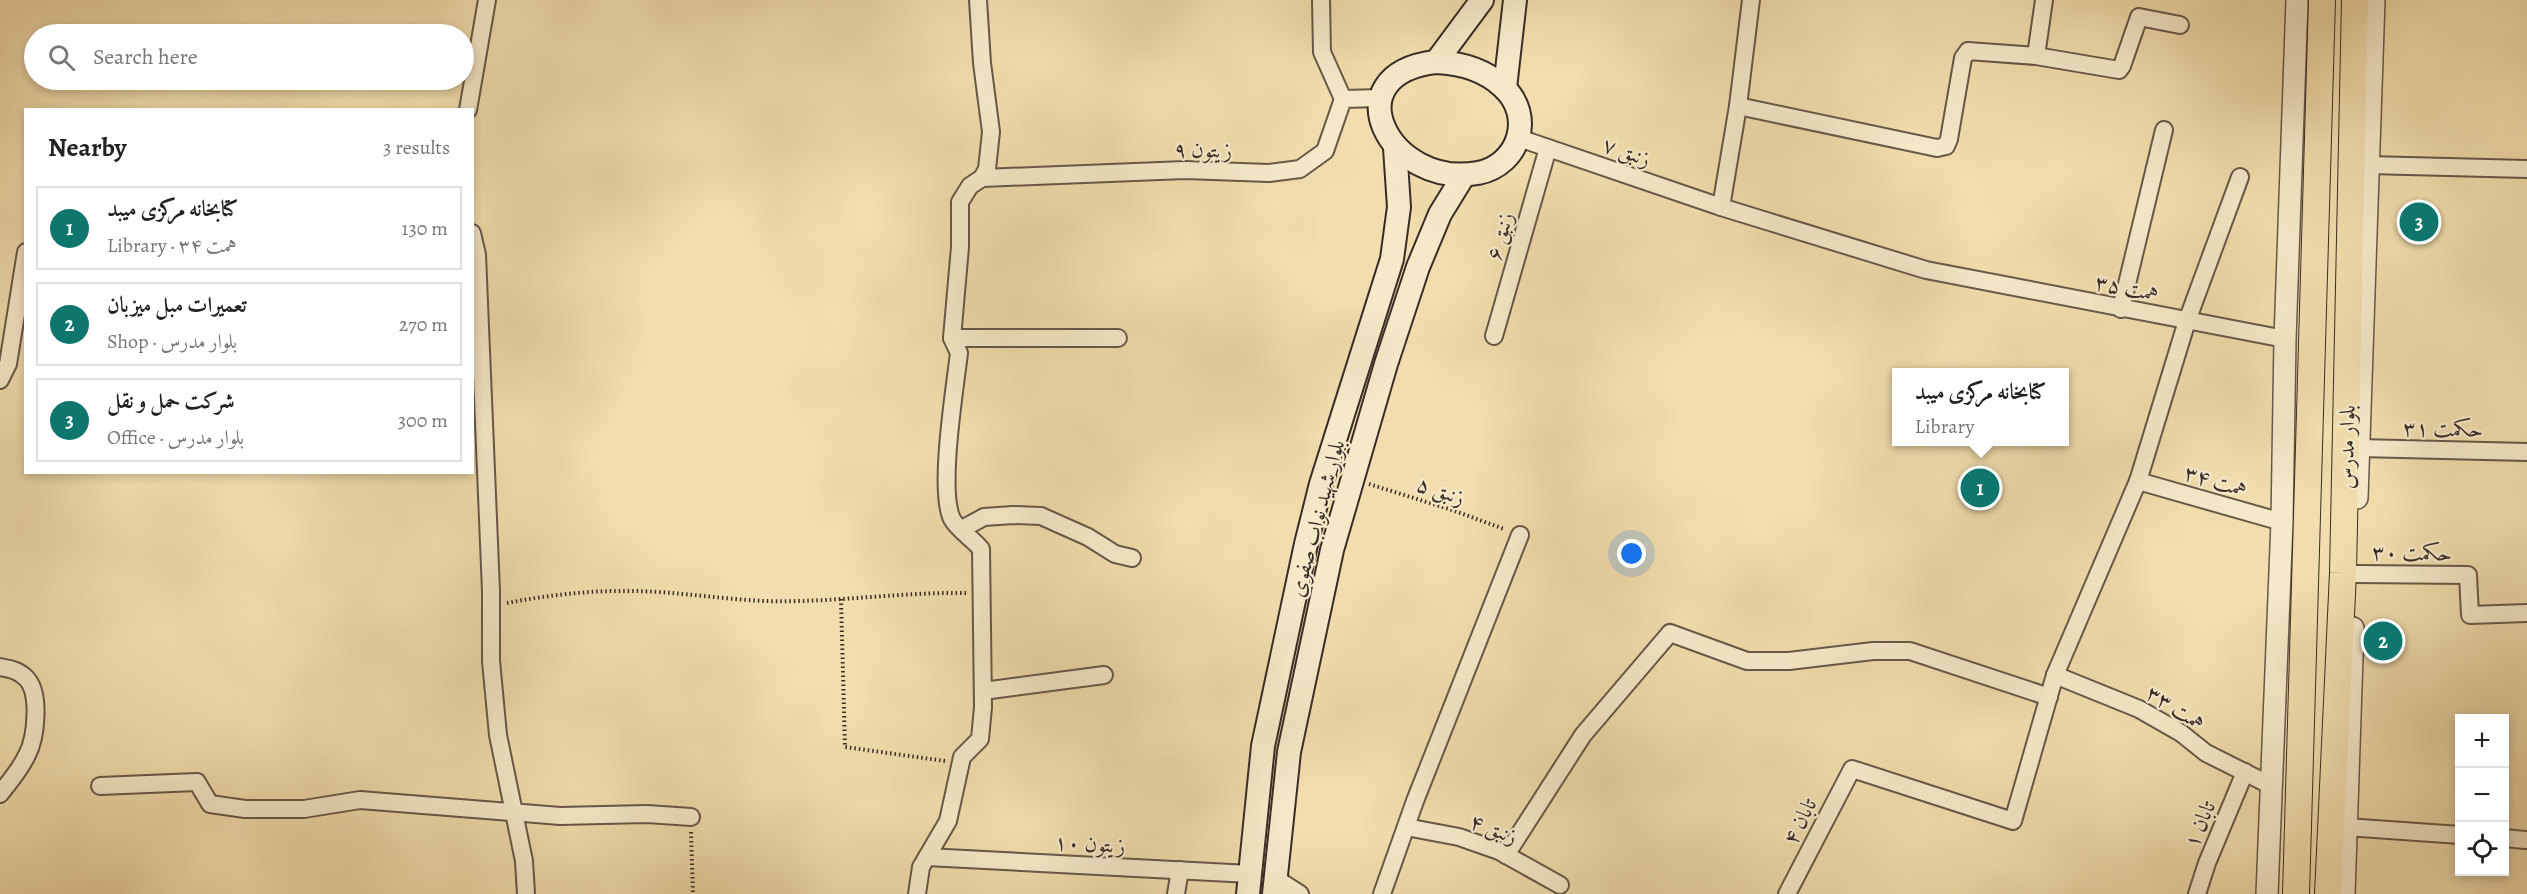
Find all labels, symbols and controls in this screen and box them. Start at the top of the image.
search box [24,24,474,90]
icon: search [45,41,78,74]
text: Search here [93,42,198,72]
text: Nearby [48,130,127,165]
street label: زنبق ۷ [1599,130,1655,174]
text: 3 results [383,134,450,161]
street label: زیتون ۹ [1174,134,1232,166]
text: کتابخانه مرکزی میبد [107,194,238,224]
pin: 3 [2400,200,2438,244]
street label: زنبق ۶ [1479,209,1521,264]
text: 1 [66,215,73,242]
text: 130 m [402,215,448,242]
text: Library · همت ۳۴ [107,232,237,259]
street label: همت ۳۵ [2092,267,2161,309]
text: تعمیرات مبل میزبان [107,290,247,320]
text: 2 [65,311,74,338]
text: 270 m [399,311,448,338]
text: Shop · بلوار مدرس [107,328,237,355]
popup [1892,368,2069,446]
text: کتابخانه مرکزی میبد [1915,377,2046,407]
text: شرکت حمل و نقل [107,386,235,416]
street label: بلوار مدرس [2331,405,2363,489]
text: 3 [65,407,74,434]
text: 300 m [398,407,448,434]
text: Library [1915,413,1974,440]
street label: حکمت ۳۱ [2403,413,2483,445]
text: Office · بلوار مدرس [107,424,244,451]
street label: بلوار شهید نواب صفوی [1282,436,1352,600]
street label: همت ۳۴ [2181,458,2251,504]
pin: 1 [1960,466,2000,510]
street label: زنبق ۵ [1413,469,1469,513]
street label: حکمت ۳۰ [2372,537,2452,569]
your location [1617,539,1646,568]
pin: 2 [2364,618,2402,664]
street label: همت ۳۳ [2140,678,2211,738]
map controls [2455,714,2509,876]
button: + [2455,714,2509,768]
button: − [2455,768,2509,822]
street label: تابان ۴ [1776,792,1825,850]
street label: تابان ۱ [2177,796,2223,852]
street label: زنبق ۴ [1465,806,1522,852]
button: locate [2455,822,2509,876]
street label: زیتون ۱۰ [1054,827,1126,861]

